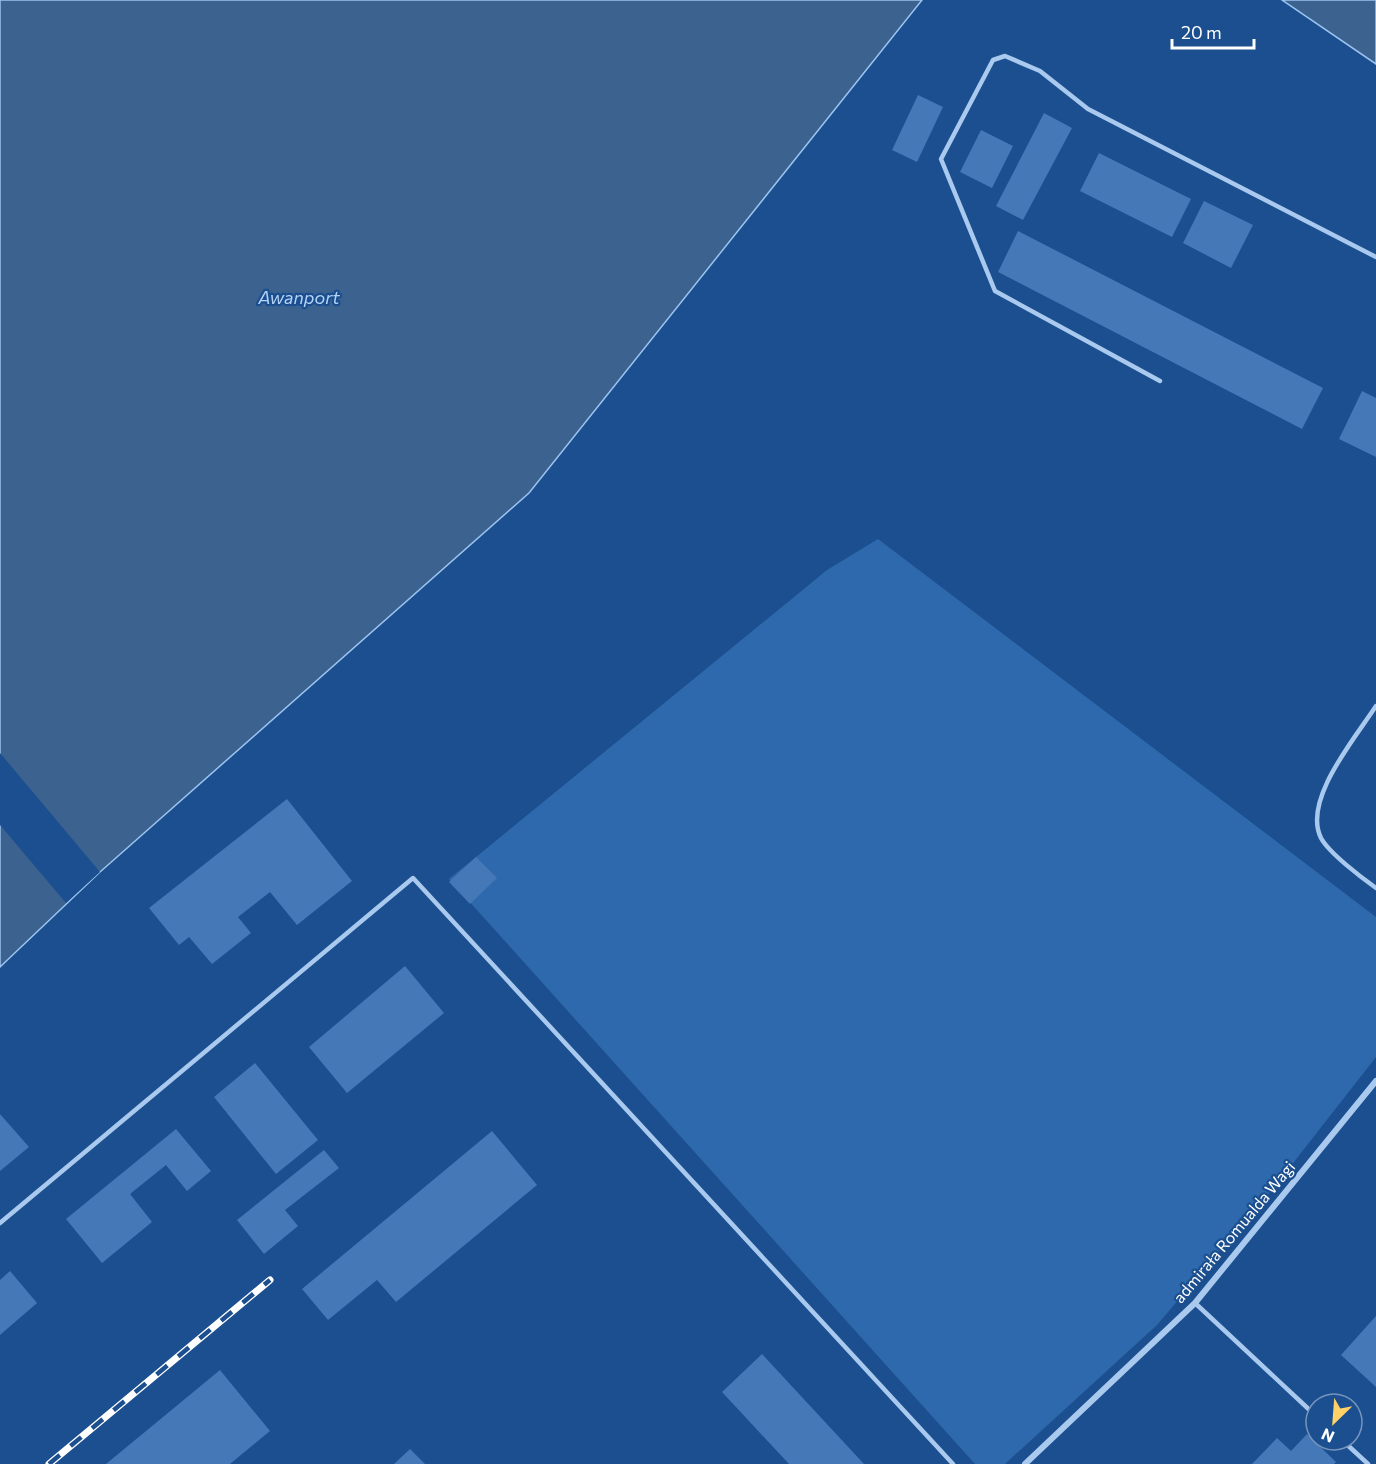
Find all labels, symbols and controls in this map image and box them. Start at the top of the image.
scale bar [1172,12,1254,50]
text: 20 m [1181,21,1222,43]
water label: Awanport [257,286,340,308]
street label: admirała Romualda Wagi [1169,1157,1298,1306]
north arrow [1304,1392,1364,1452]
text: N [1318,1425,1337,1447]

